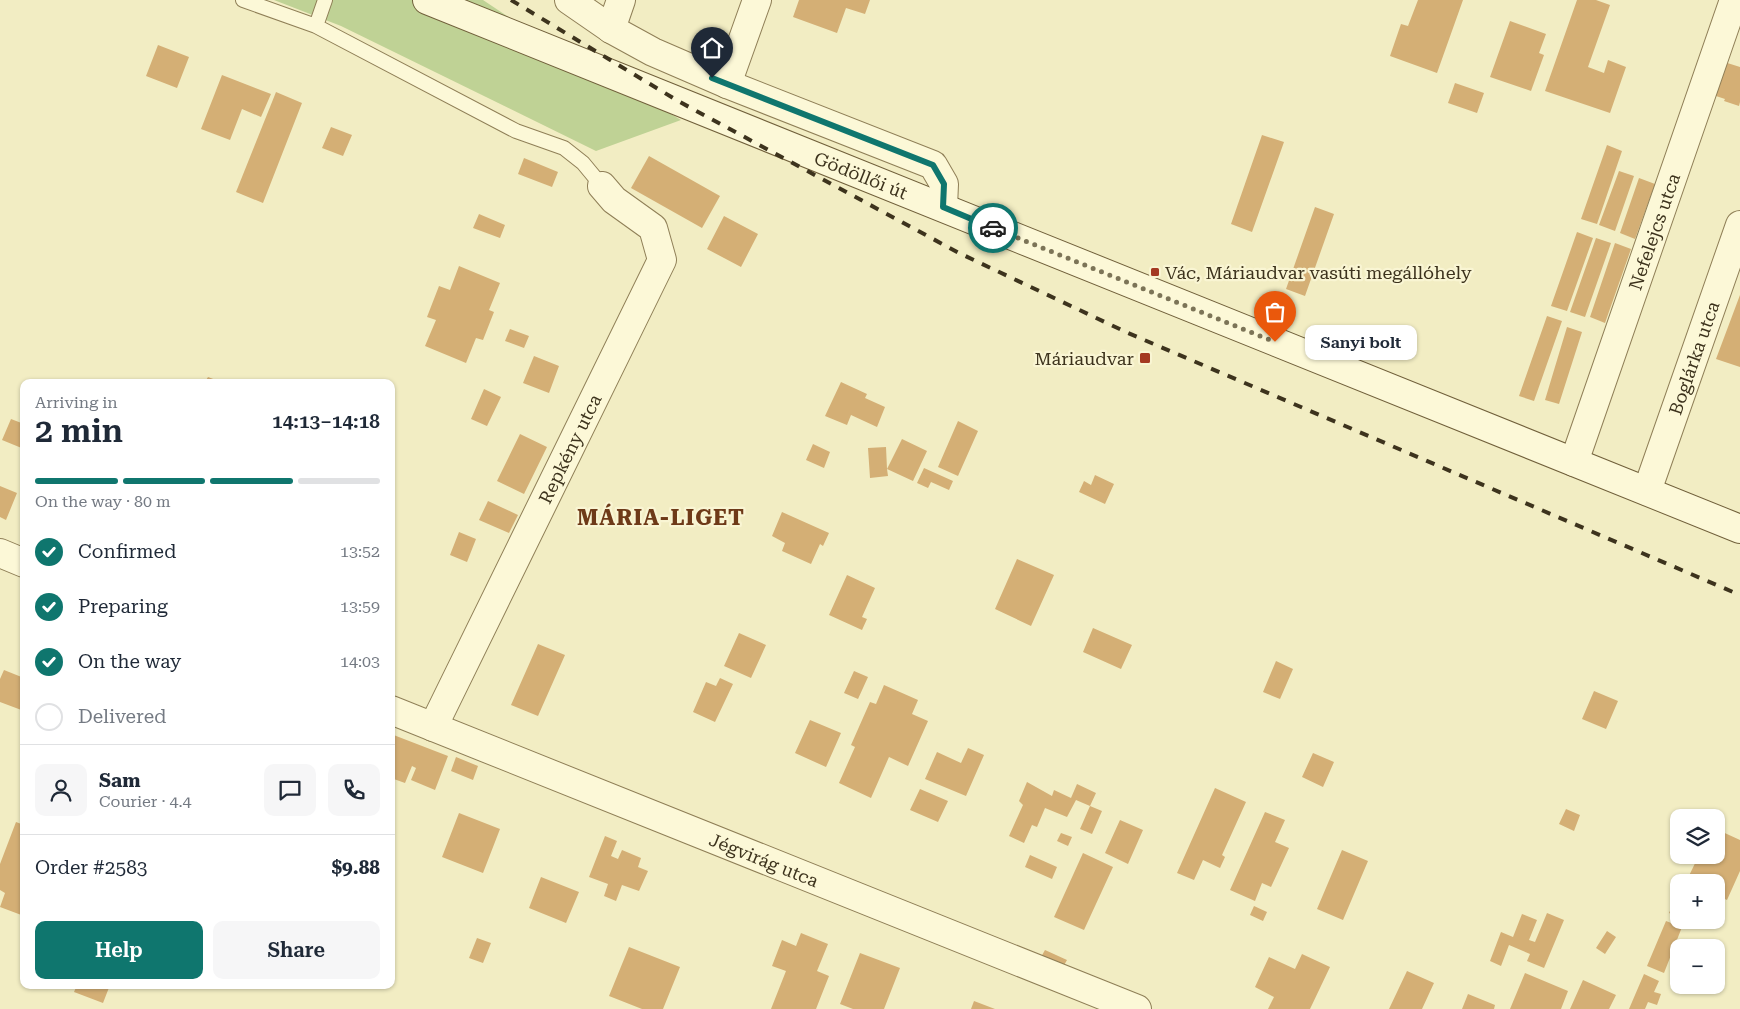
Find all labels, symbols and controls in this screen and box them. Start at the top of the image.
pin [691,27,733,78]
icon: home [698,34,726,62]
street label: Gödöllői út [811,147,911,203]
street label: Nefelejcs utca [1624,170,1684,293]
courier [968,203,1018,253]
icon: car [979,214,1007,242]
place label: Vác, Máriaudvar vasúti megállóhely [1165,262,1472,283]
marker: Vác, Máriaudvar vasúti megállóhely [1149,266,1161,278]
pin [1254,291,1296,342]
icon: bag [1261,298,1289,326]
street label: Boglárka utca [1664,298,1723,417]
callout: Sanyi bolt [1305,324,1418,360]
text: Sanyi bolt [1321,333,1401,352]
place label: Máriaudvar [1034,348,1134,369]
marker: Máriaudvar [1138,351,1152,365]
street label: Repkény utca [534,390,605,507]
text: Arriving in [35,393,118,412]
text: 14:13–14:18 [272,410,380,433]
text: 2 min [35,412,123,450]
text: On the way · 80 m [35,492,171,511]
district label: MÁRIA-LIGET [577,503,745,530]
icon: check [35,538,63,566]
text: Confirmed [78,540,176,563]
text: 13:52 [340,542,380,561]
icon: check [35,593,63,621]
text: Preparing [78,595,168,618]
text: 13:59 [340,597,380,616]
icon: check [35,648,63,676]
text: On the way [78,650,181,673]
text: 14:03 [340,652,380,671]
text: Delivered [78,705,166,728]
button: person [35,764,87,816]
button: chat [264,764,316,816]
button: phone [328,764,380,816]
text: Sam [99,769,141,792]
text: Courier · 4.4 [99,792,192,811]
map controls [1670,809,1725,994]
button: layers [1670,809,1725,864]
street label: Jégvirág utca [707,828,822,891]
text: Order #2583 [35,856,147,879]
text: $9.88 [331,856,380,879]
button: + [1670,874,1725,929]
button: Help [35,921,203,979]
button: Share [213,921,380,979]
button: − [1670,939,1725,994]

